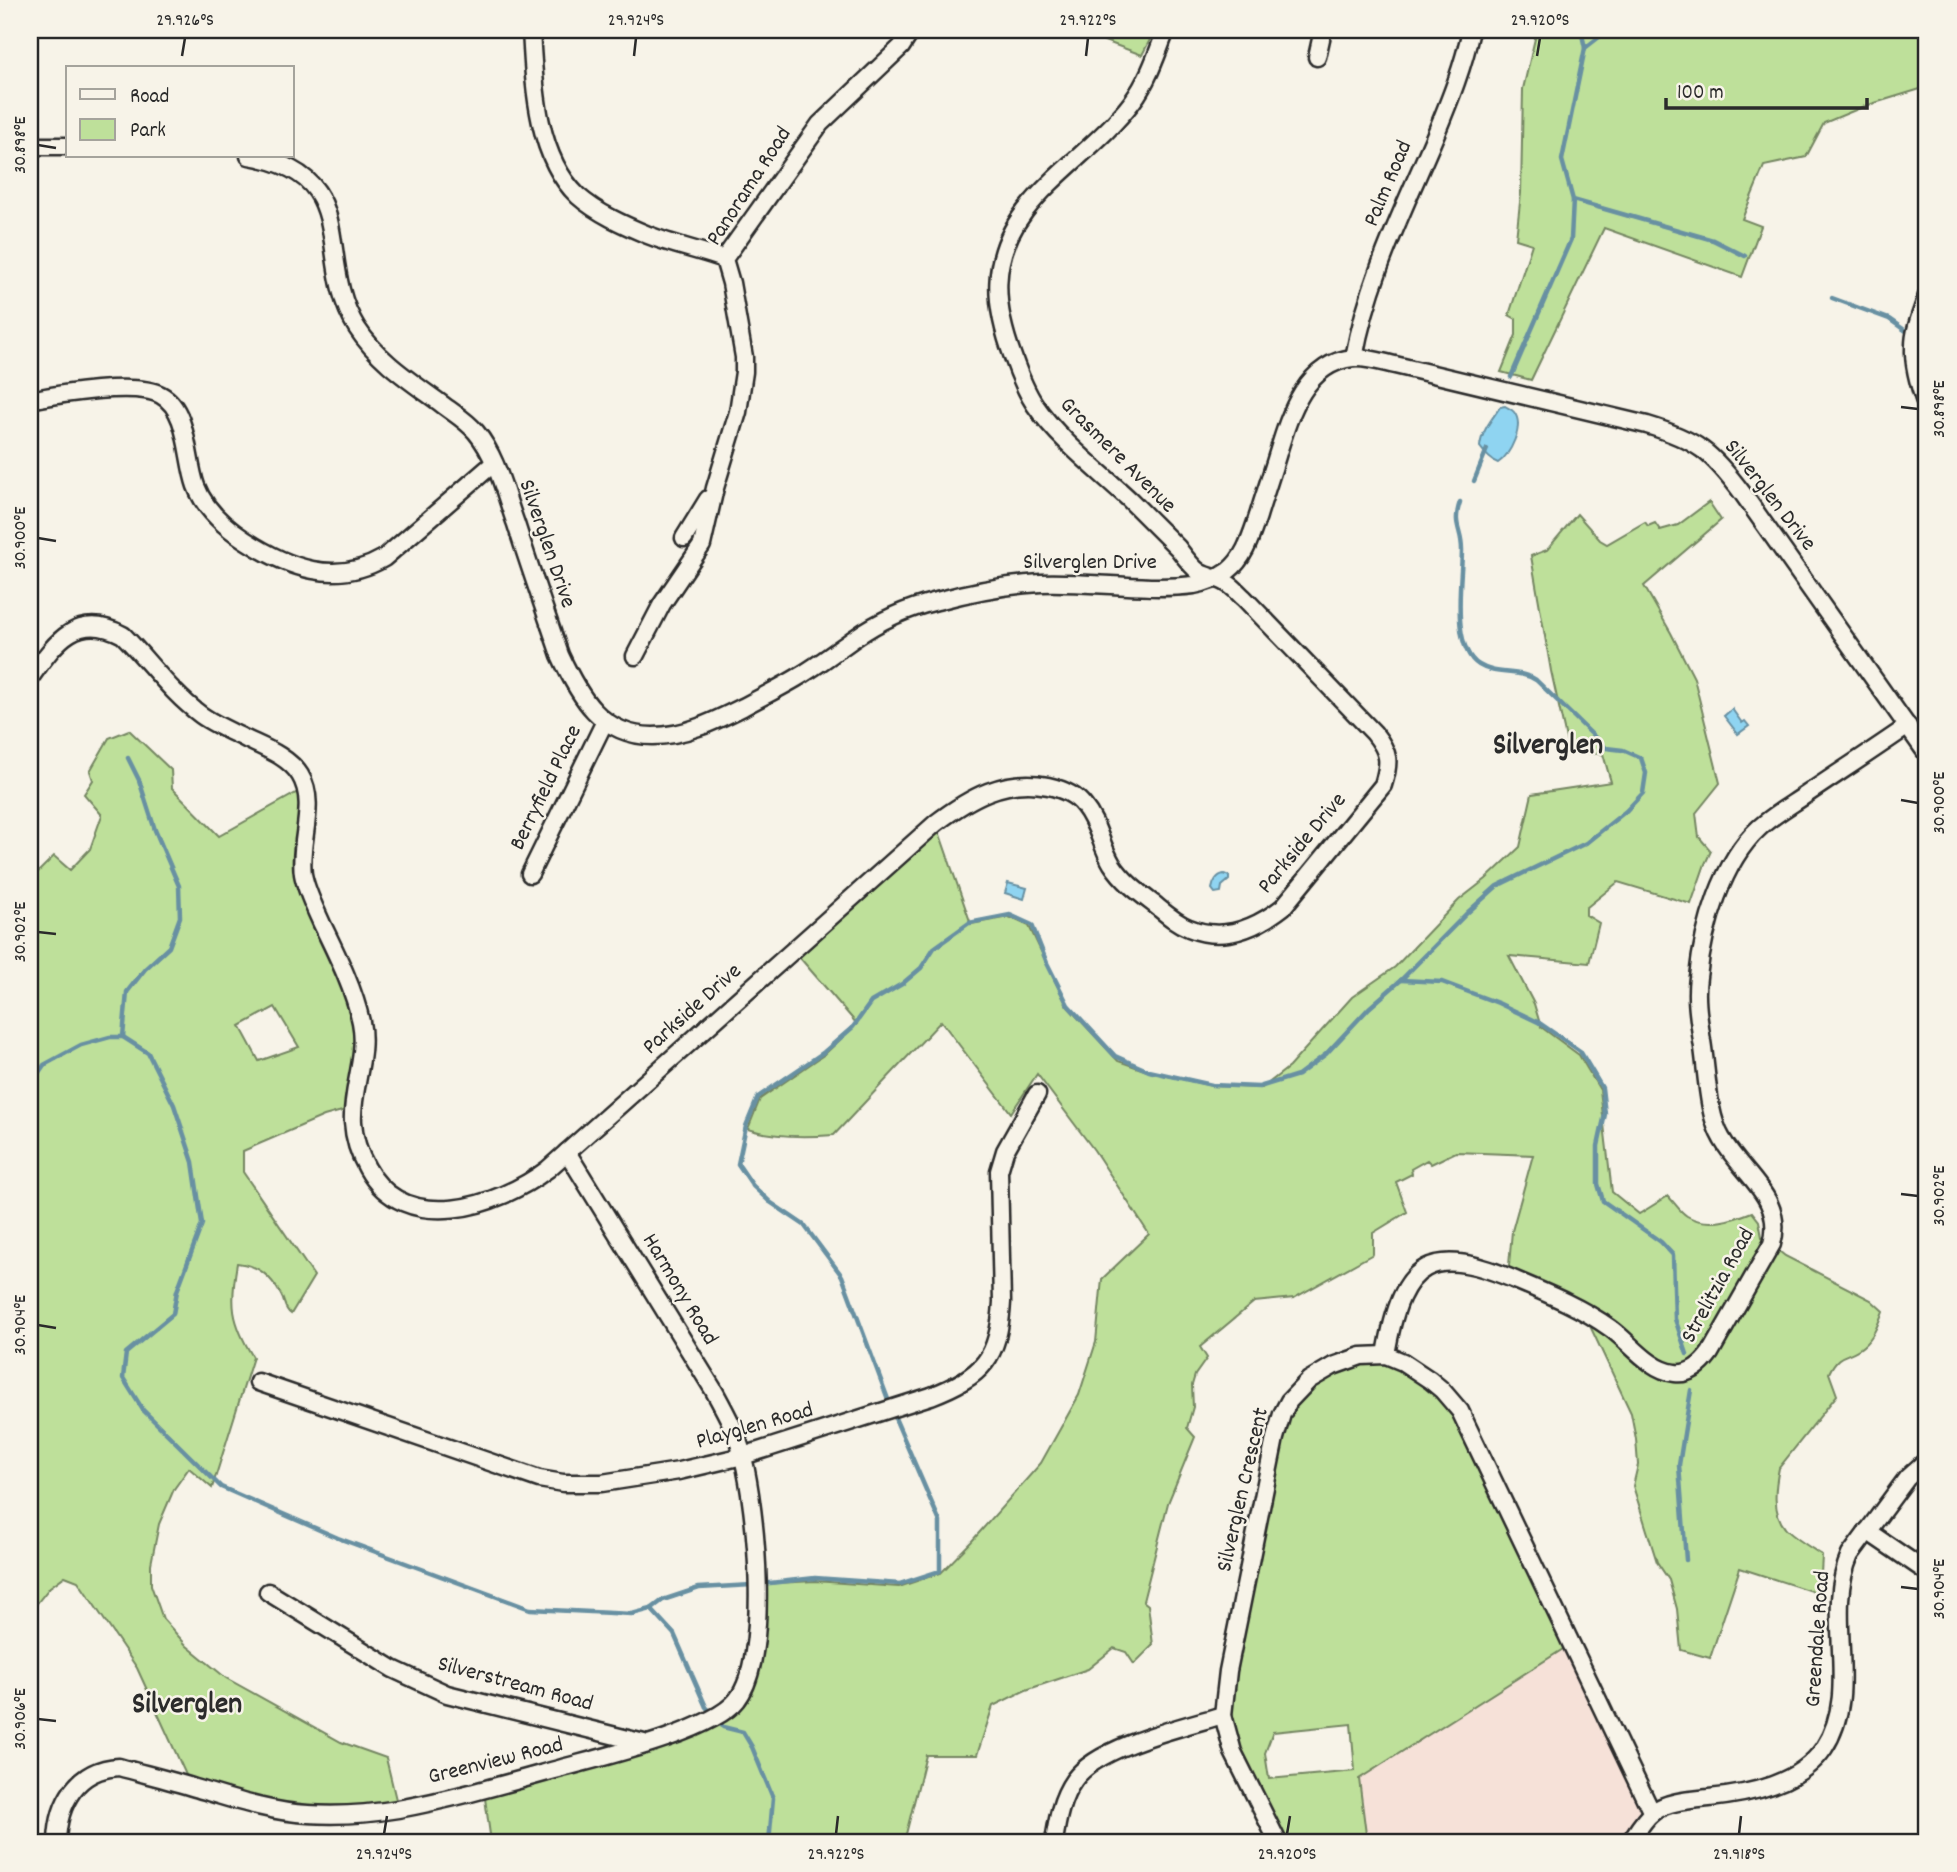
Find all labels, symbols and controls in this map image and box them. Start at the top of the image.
text: 29.926°S [156,9,214,34]
text: 29.924°S [608,9,664,34]
text: 29.922°S [1060,9,1116,34]
text: 29.920°S [1511,9,1569,34]
legend [66,66,294,158]
scale bar [1666,66,1868,110]
text: 100 m [1677,79,1724,109]
text: Road [130,83,169,113]
text: 30.898°E [9,116,34,174]
text: Park [130,117,166,147]
street label: Panorama Road [699,121,801,253]
street label: Palm Road [1356,136,1422,232]
text: 30.898°E [1928,380,1953,438]
street label: Grasmere Avenue [1051,390,1183,522]
street label: Silverglen Drive [1715,433,1823,559]
street label: Silverglen Drive [509,475,583,613]
text: 30.900°E [9,507,34,569]
street label: Silverglen Drive [1023,547,1157,580]
street label: Berryfield Place [502,720,592,856]
district label: Silverglen [1493,726,1603,769]
text: 30.900°E [1928,772,1953,834]
street label: Parkside Drive [1251,786,1355,902]
text: 30.902°E [9,902,34,962]
street label: Parkside Drive [636,956,750,1064]
text: 30.902°E [1928,1166,1953,1226]
street label: Strelitzia Road [1674,1222,1764,1350]
street label: Harmony Road [633,1228,725,1352]
text: 30.904°E [9,1295,34,1355]
street label: Playglen Road [692,1395,818,1459]
street label: Silverglen Crescent [1209,1405,1279,1575]
text: 30.904°E [1928,1559,1953,1619]
street label: Greendale Road [1798,1570,1840,1708]
street label: Silverstream Road [434,1648,596,1722]
district label: Silverglen [132,1685,242,1728]
text: 30.906°E [9,1688,34,1750]
street label: Greenview Road [425,1729,567,1795]
text: 29.924°S [356,1843,412,1868]
text: 29.922°S [808,1843,864,1868]
text: 29.920°S [1258,1843,1316,1868]
text: 29.918°S [1713,1843,1765,1868]

